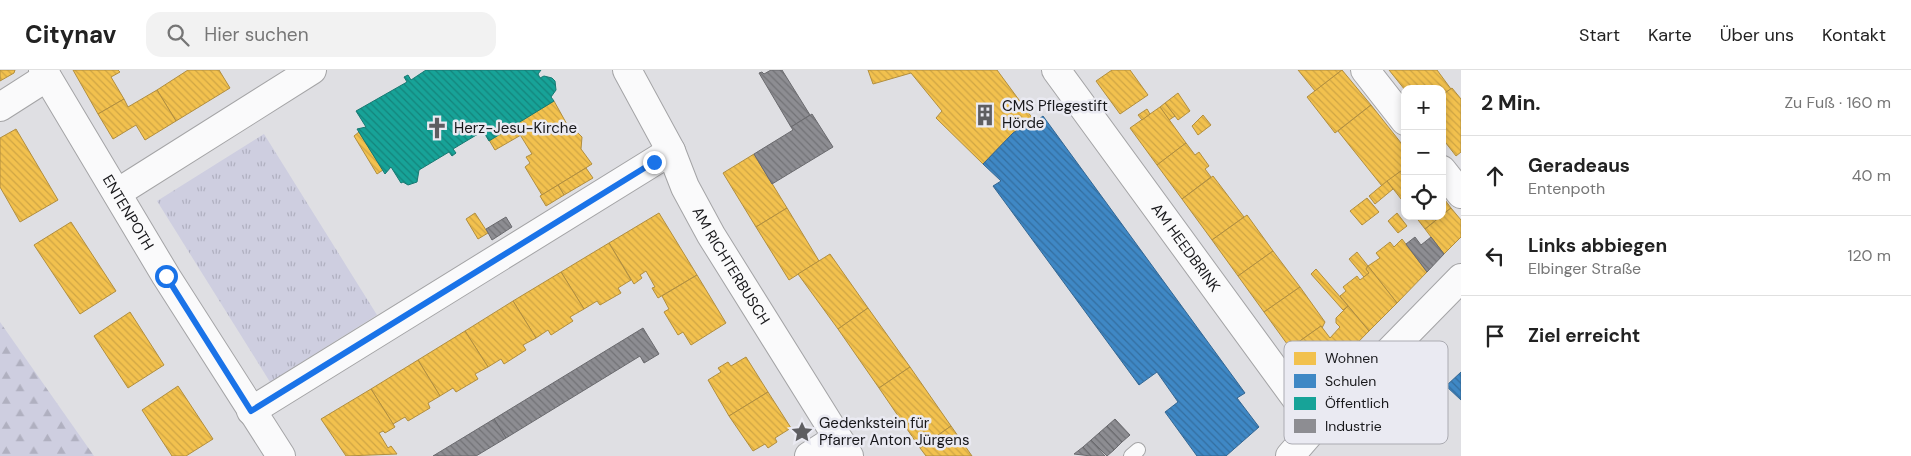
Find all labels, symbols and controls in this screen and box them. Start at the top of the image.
search box [146,12,496,57]
text: Citynav [25,19,116,50]
icon: search [164,21,192,49]
text: Hier suchen [204,22,309,47]
text: Start [1579,23,1620,47]
text: Karte [1648,23,1692,47]
text: Über uns [1720,23,1794,47]
text: Kontakt [1822,23,1886,47]
map controls [1401,85,1446,220]
button: + [1401,85,1446,130]
text: 2 Min. [1481,89,1541,117]
text: Zu Fuß · 160 m [1784,92,1891,113]
place label: CMS Pflegestift Hörde [1002,96,1108,133]
building icon: CMS Pflegestift Hörde [972,102,998,128]
church icon: Herz-Jesu-Kirche [424,115,450,141]
place label: Herz-Jesu-Kirche [454,118,577,138]
button: − [1401,130,1446,175]
route end [643,151,666,174]
text: Geradeaus [1528,153,1630,178]
icon: ahead [1481,162,1509,190]
text: 40 m [1852,165,1891,186]
street label: ENTENPOTH [98,171,158,254]
button: locate [1401,175,1446,220]
text: Entenpoth [1528,178,1605,199]
street label: AM HEEDBRINK [1147,199,1225,296]
street label: AM RICHTERBUSCH [688,203,774,328]
text: Links abbiegen [1528,233,1667,258]
icon: left [1481,242,1509,270]
text: 120 m [1847,245,1891,266]
text: Elbinger Straße [1528,258,1641,279]
route start [155,265,178,288]
icon: arrive [1481,322,1509,350]
text: Ziel erreicht [1528,323,1640,348]
legend [1284,341,1448,444]
text: Wohnen [1325,349,1378,367]
text: Schulen [1325,372,1376,390]
text: Öffentlich [1325,394,1389,412]
place label: Gedenkstein für Pfarrer Anton Jürgens [819,413,969,450]
text: Industrie [1325,417,1382,435]
place icon: Gedenkstein für Pfarrer Anton Jürgens [789,419,815,445]

